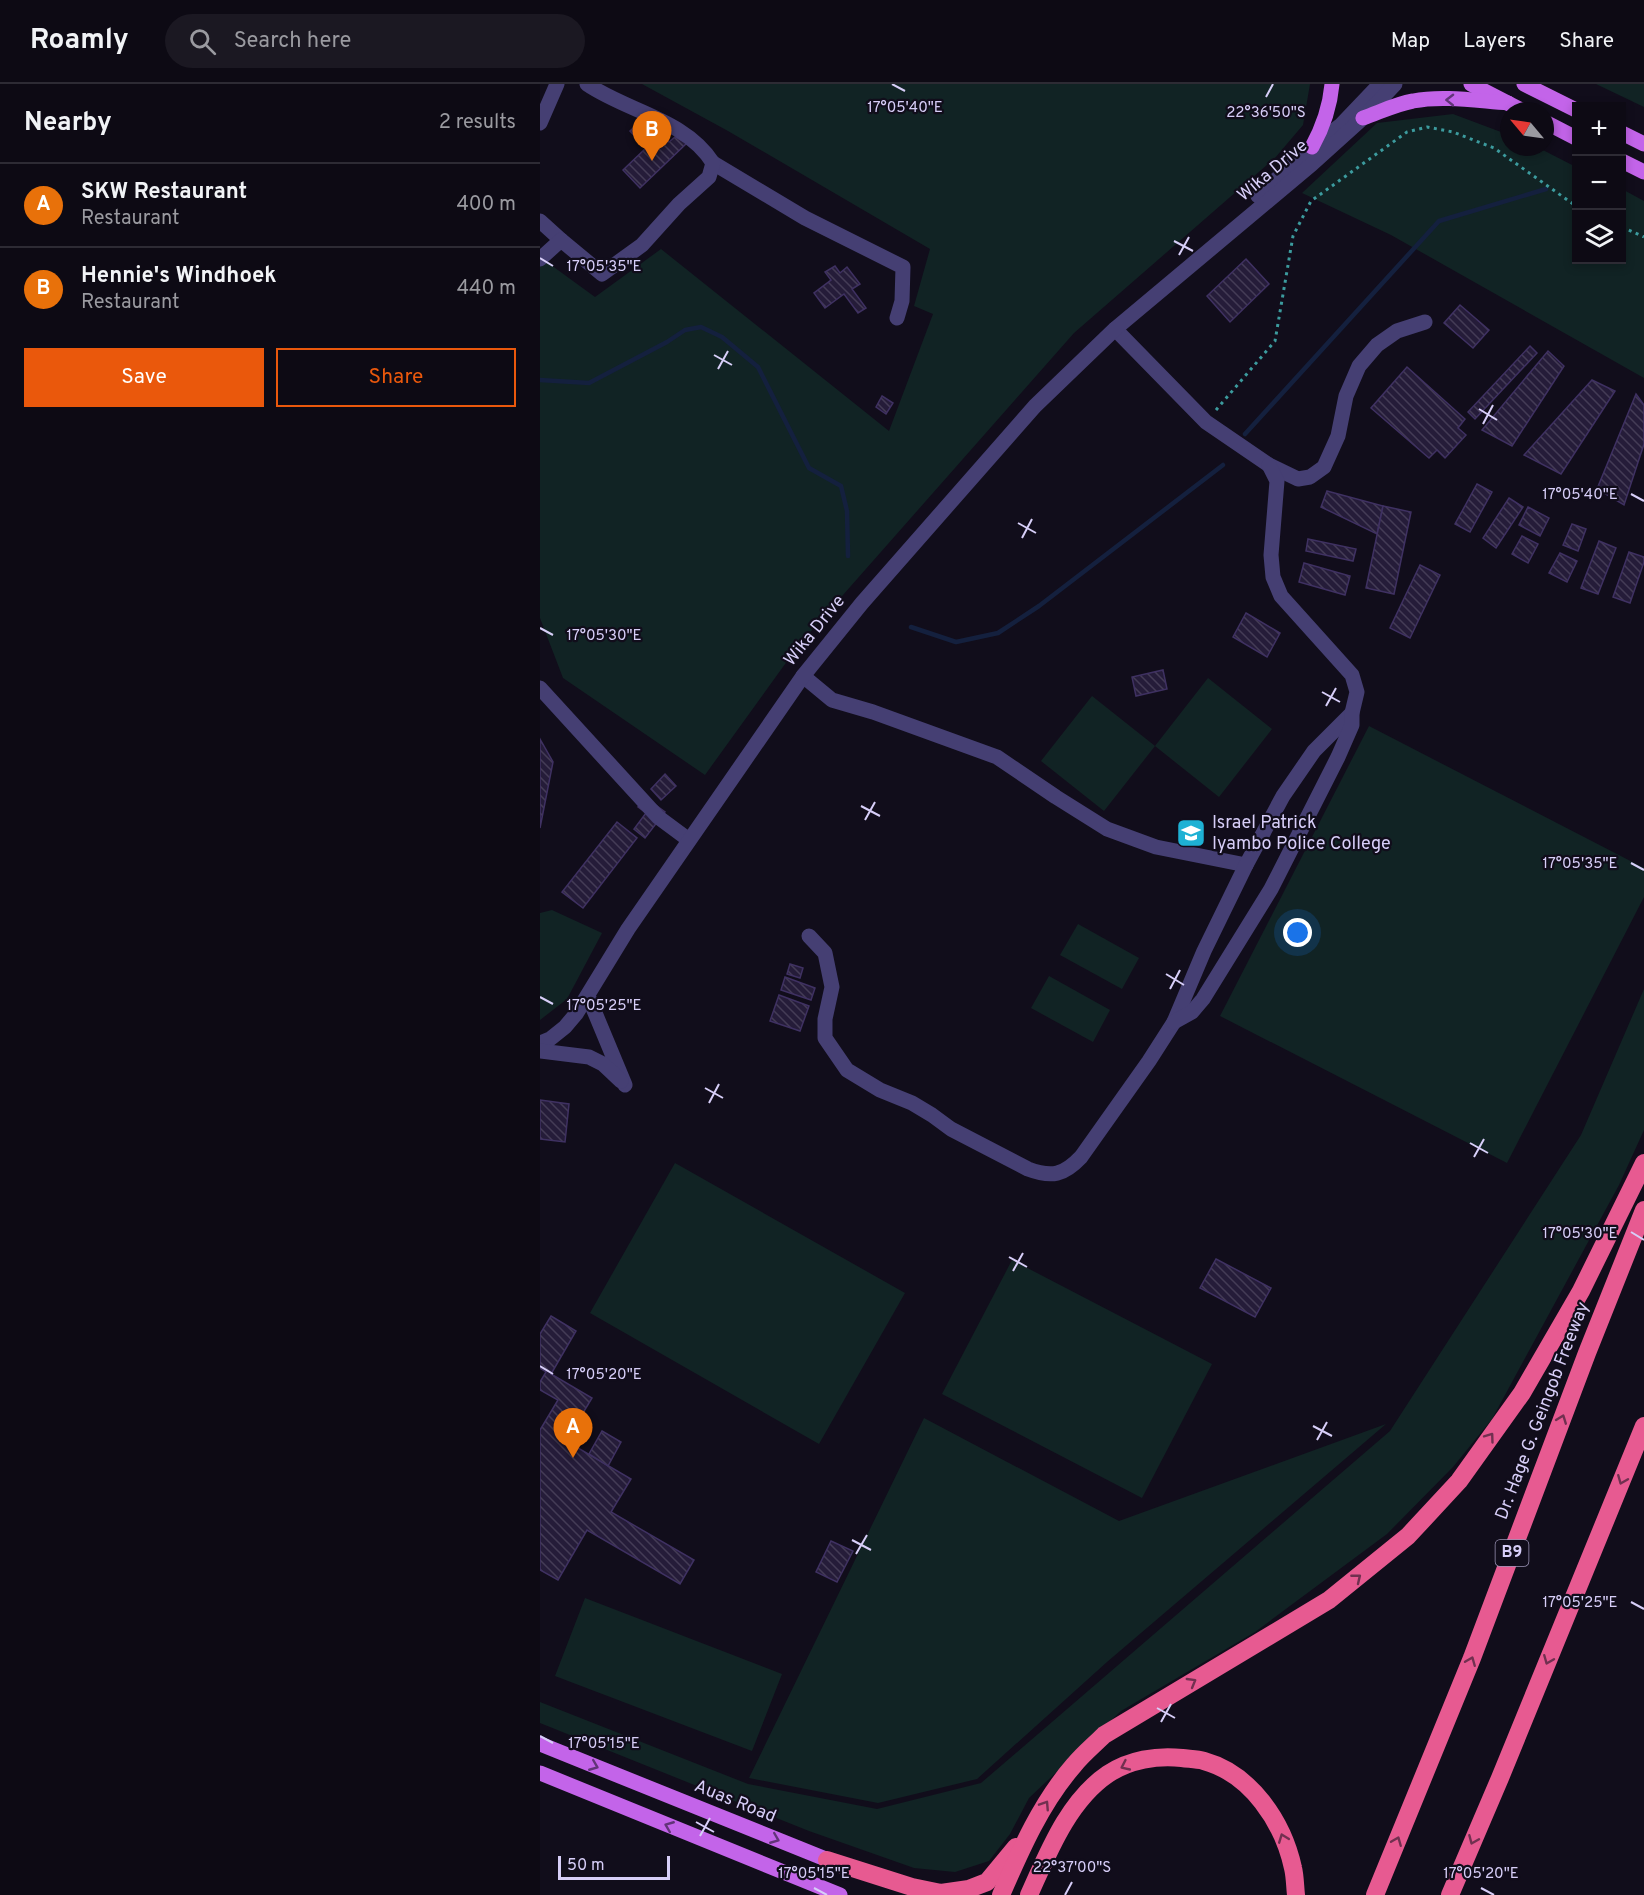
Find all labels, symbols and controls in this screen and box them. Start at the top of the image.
search box [165,14,585,68]
text: Roamly [30,23,129,59]
icon: search [186,25,219,58]
text: Search here [234,28,351,55]
text: Map [1391,28,1430,55]
text: Layers [1463,28,1526,55]
text: Share [1559,28,1614,55]
one-way arrow [1445,94,1454,106]
text: 17°05'40"E [867,99,943,118]
north arrow [1500,102,1554,156]
map controls [1572,102,1626,264]
button: + [1572,102,1626,156]
text: 22°36'50"S [1226,104,1306,123]
text: Nearby [24,107,112,140]
text: 2 results [439,110,516,136]
pin: B [632,112,672,161]
street label: Wika Drive [1233,135,1313,207]
button: − [1572,156,1626,210]
text: SKW Restaurant [81,179,247,206]
text: A [36,192,51,218]
text: 400 m [456,192,516,218]
text: Restaurant [81,206,180,232]
button: layers [1572,210,1626,264]
text: 17°05'35"E [566,258,642,277]
text: Hennie's Windhoek [81,263,277,290]
text: B [37,276,50,302]
text: 440 m [457,276,516,302]
text: Restaurant [81,290,180,316]
button: Save [24,348,264,407]
button: Share [276,348,516,407]
text: 17°05'40"E [1542,486,1618,505]
street label: Wika Drive [779,591,851,671]
text: 17°05'30"E [566,627,642,646]
place label: Israel Patrick Iyambo Police College [1212,812,1391,856]
school or university icon: Israel Patrick Iyambo Police College [1175,817,1207,849]
text: 17°05'35"E [1542,855,1618,874]
your location [1283,918,1312,947]
text: 17°05'25"E [566,997,642,1016]
text: 17°05'30"E [1542,1225,1618,1244]
street label: Dr. Hage G. Geingob Freeway [1491,1299,1595,1523]
text: 17°05'20"E [566,1366,642,1385]
pin: A [554,1408,592,1458]
one-way arrow [1555,1414,1568,1425]
one-way arrow [1483,1433,1494,1444]
one-way arrow [1617,1474,1629,1485]
road number: B9 [1496,1540,1528,1566]
one-way arrow [1350,1574,1361,1585]
text: 17°05'25"E [1542,1594,1618,1613]
one-way arrow [1543,1654,1555,1665]
one-way arrow [1464,1656,1476,1667]
one-way arrow [1186,1677,1196,1689]
text: 17°05'15"E [568,1735,640,1754]
one-way arrow [1121,1758,1132,1770]
one-way arrow [588,1759,599,1771]
street label: Auas Road [691,1775,779,1829]
one-way arrow [1038,1801,1049,1812]
one-way arrow [664,1821,675,1833]
one-way arrow [769,1832,780,1844]
one-way arrow [1278,1834,1290,1845]
one-way arrow [1468,1834,1480,1845]
one-way arrow [1390,1836,1402,1847]
scale bar [558,1853,670,1880]
text: 50 m [567,1856,605,1876]
text: 22°37'00"S [1033,1859,1111,1878]
text: 17°05'15"E [778,1865,850,1884]
text: 17°05'20"E [1443,1865,1519,1884]

